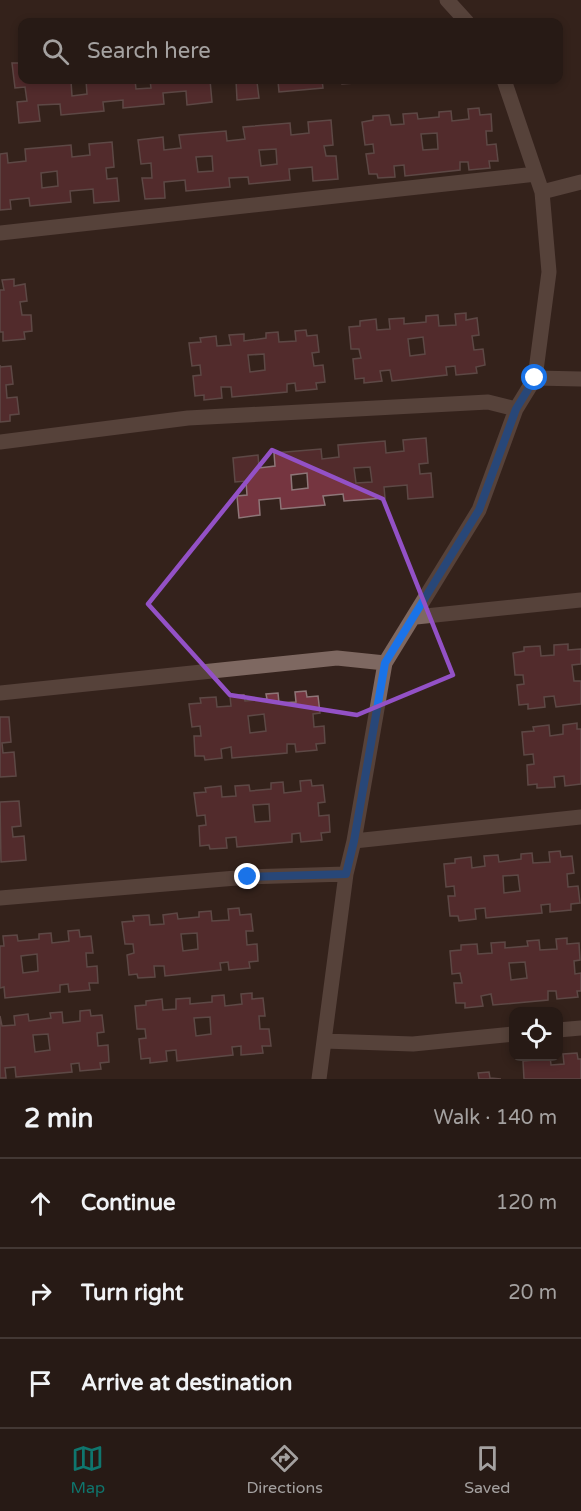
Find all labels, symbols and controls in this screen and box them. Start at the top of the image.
search box [18,18,563,84]
icon: search [39,35,72,68]
text: Search here [87,38,211,64]
route start [521,364,547,390]
route end [234,863,260,889]
map controls [509,1007,563,1061]
button: locate [509,1007,563,1061]
text: 2 min [24,1103,93,1134]
text: Walk · 140 m [434,1106,557,1130]
icon: ahead [24,1187,57,1220]
text: Continue [81,1190,176,1216]
text: 120 m [496,1191,557,1215]
icon: right [24,1277,57,1310]
text: Turn right [81,1280,183,1306]
text: 20 m [508,1281,557,1305]
icon: arrive [24,1367,57,1400]
text: Arrive at destination [81,1370,292,1396]
tab: Map [71,1442,105,1498]
tab: Directions [246,1442,323,1498]
tab: Saved [464,1442,510,1498]

